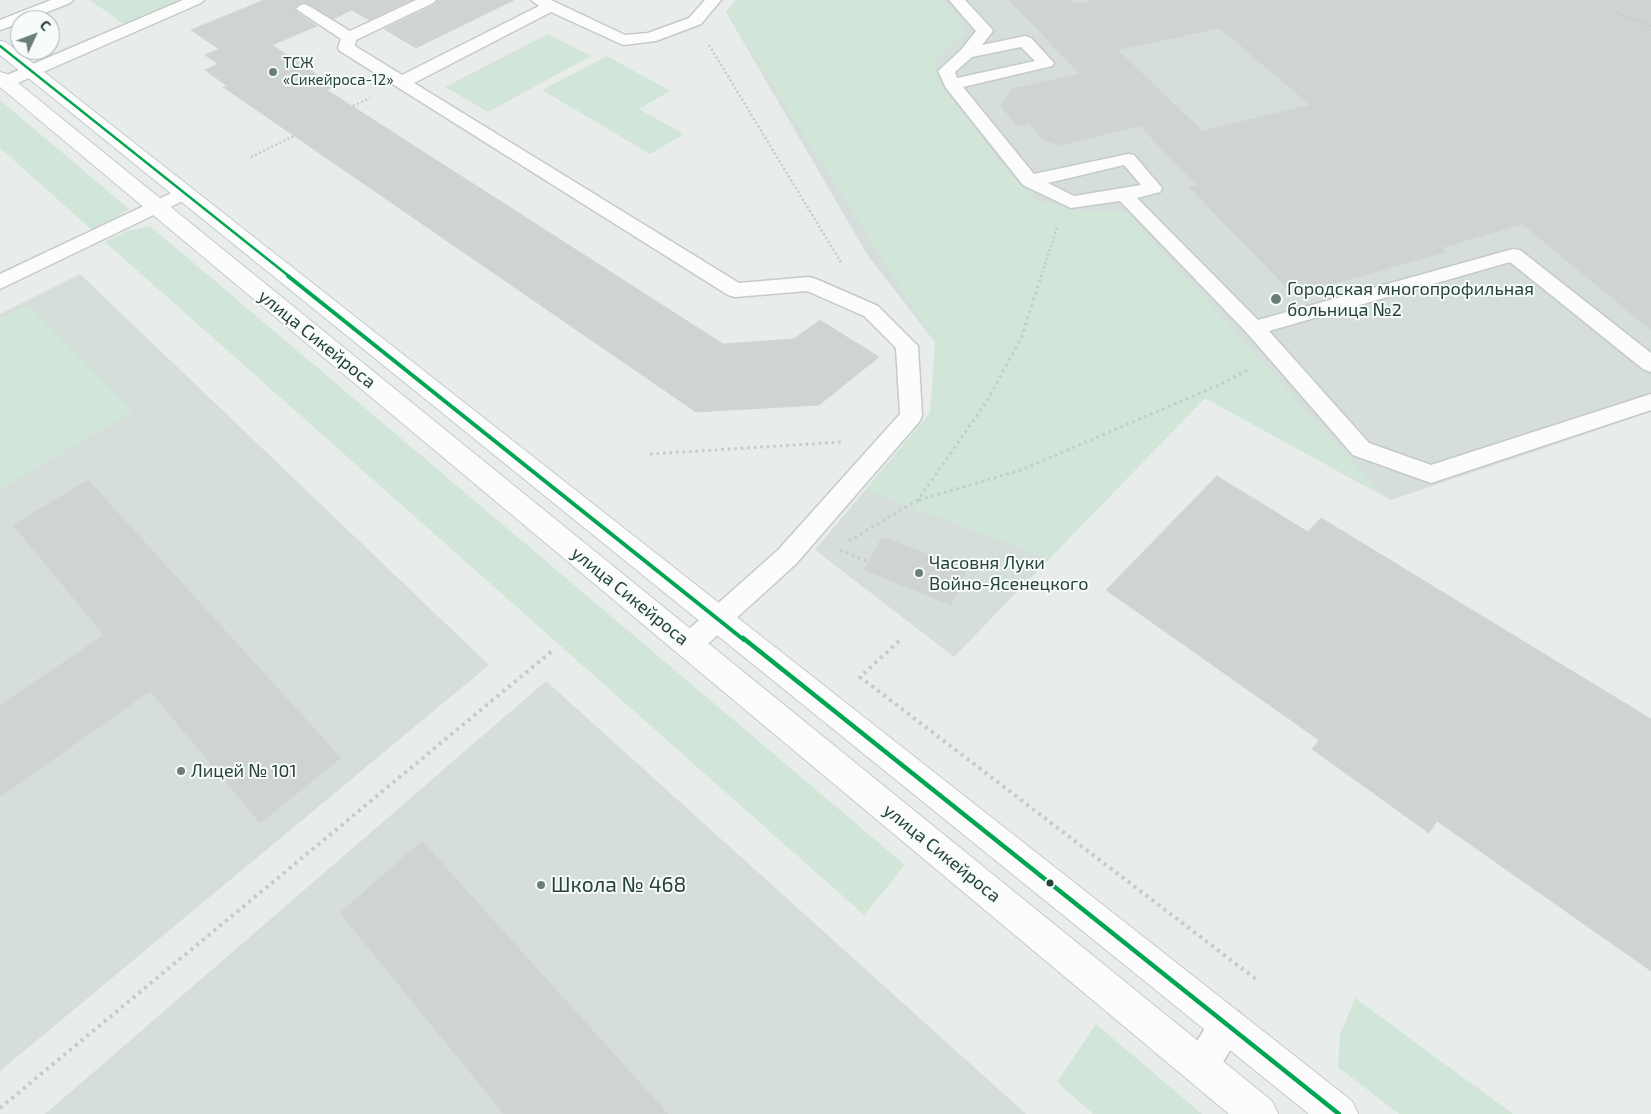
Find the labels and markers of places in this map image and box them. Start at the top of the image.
place label: ТСЖ «Сикейроса-12» [283,54,393,89]
marker: ТСЖ «Сикейроса-12» [267,66,279,78]
place label: Городская многопрофильная больница №2 [1287,278,1534,320]
marker: Городская многопрофильная больница №2 [1269,292,1283,306]
place label: Часовня Луки Войно-Ясенецкого [929,552,1088,594]
marker: Часовня Луки Войно-Ясенецкого [913,567,925,579]
place label: Лицей № 101 [191,760,297,782]
marker: Лицей № 101 [175,765,187,777]
place label: Школа № 468 [551,872,686,898]
unlabelled marker [1045,878,1055,888]
marker: Школа № 468 [535,879,547,891]

